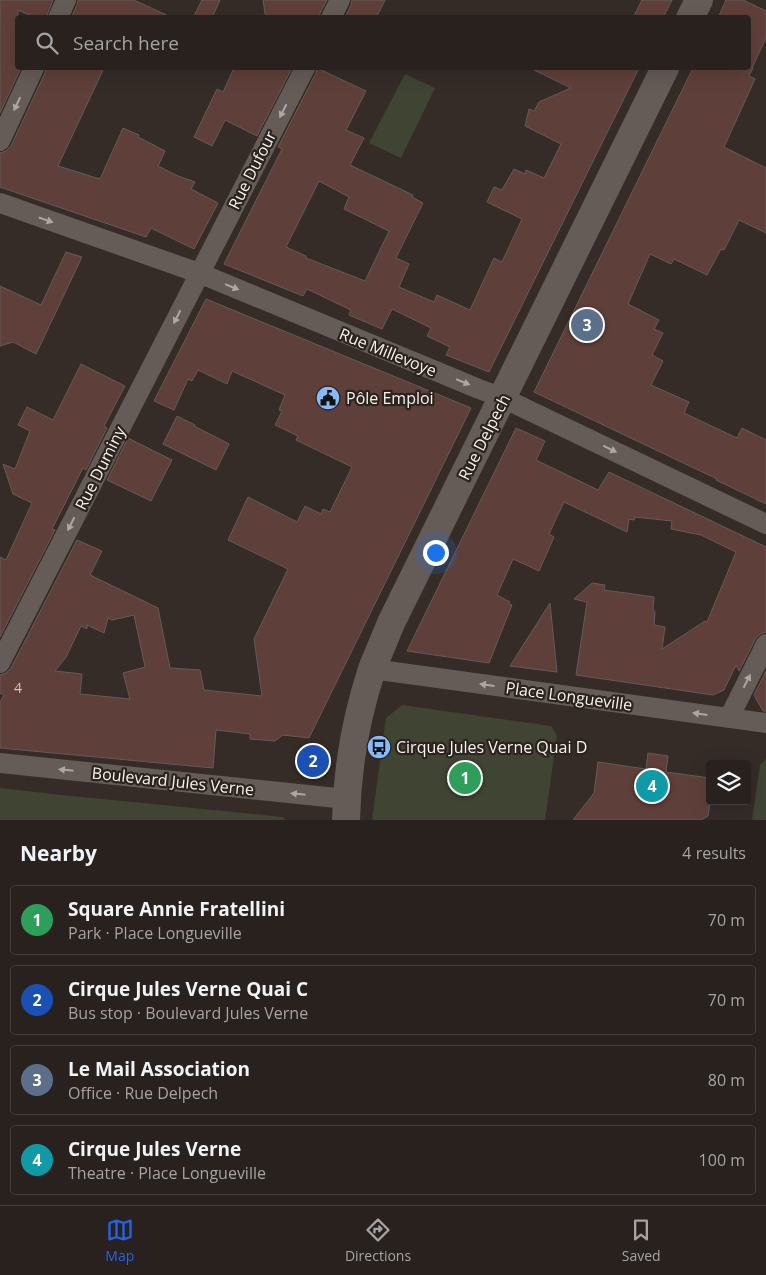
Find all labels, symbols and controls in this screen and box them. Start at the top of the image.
search box [15,15,751,70]
icon: search [33,29,61,57]
text: Search here [73,30,179,56]
one-way arrow [13,97,21,111]
one-way arrow [279,104,287,118]
street label: Rue Dufour [223,126,281,213]
one-way arrow [39,216,54,224]
one-way arrow [224,284,239,291]
pin: 3 [571,306,603,344]
one-way arrow [173,310,181,324]
street label: Rue Millevoye [336,323,440,381]
one-way arrow [456,379,470,387]
public building icon: Pôle Emploi [315,385,341,411]
place label: Pôle Emploi [346,387,434,409]
street label: Rue Delpech [453,390,515,484]
street label: Rue Duminy [70,422,131,514]
one-way arrow [603,445,618,454]
one-way arrow [67,517,75,531]
your location [423,540,449,566]
one-way arrow [743,674,751,688]
street label: Place Longueville [504,676,634,716]
house number: 4 [14,678,22,697]
one-way arrow [479,681,495,689]
one-way arrow [692,710,708,718]
bus stop icon: Cirque Jules Verne Quai D [366,734,392,760]
place label: Cirque Jules Verne Quai D [396,736,587,758]
pin: 2 [297,742,329,780]
pin: 1 [449,759,481,797]
map controls [706,760,751,805]
button: layers [706,760,751,805]
street label: Boulevard Jules Verne [91,762,255,800]
one-way arrow [58,766,74,774]
pin: 4 [636,767,668,805]
one-way arrow [289,790,305,798]
text: Nearby [20,839,97,867]
text: 4 results [682,842,746,864]
text: Square Annie Fratellini [68,896,285,922]
text: 1 [32,909,42,931]
text: 70 m [708,909,745,931]
text: Park · Place Longueville [68,922,242,944]
text: Cirque Jules Verne Quai C [68,976,308,1002]
text: 2 [32,989,42,1011]
text: 70 m [708,989,745,1011]
text: Bus stop · Boulevard Jules Verne [68,1002,308,1024]
text: Le Mail Association [68,1056,250,1082]
text: 3 [32,1069,42,1091]
text: 80 m [708,1069,745,1091]
text: Office · Rue Delpech [68,1082,218,1104]
text: Cirque Jules Verne [68,1136,241,1162]
text: 4 [32,1149,42,1171]
text: 100 m [699,1149,745,1171]
text: Theatre · Place Longueville [68,1162,266,1184]
tab: Map [105,1216,134,1265]
tab: Directions [345,1216,411,1265]
tab: Saved [622,1216,661,1265]

